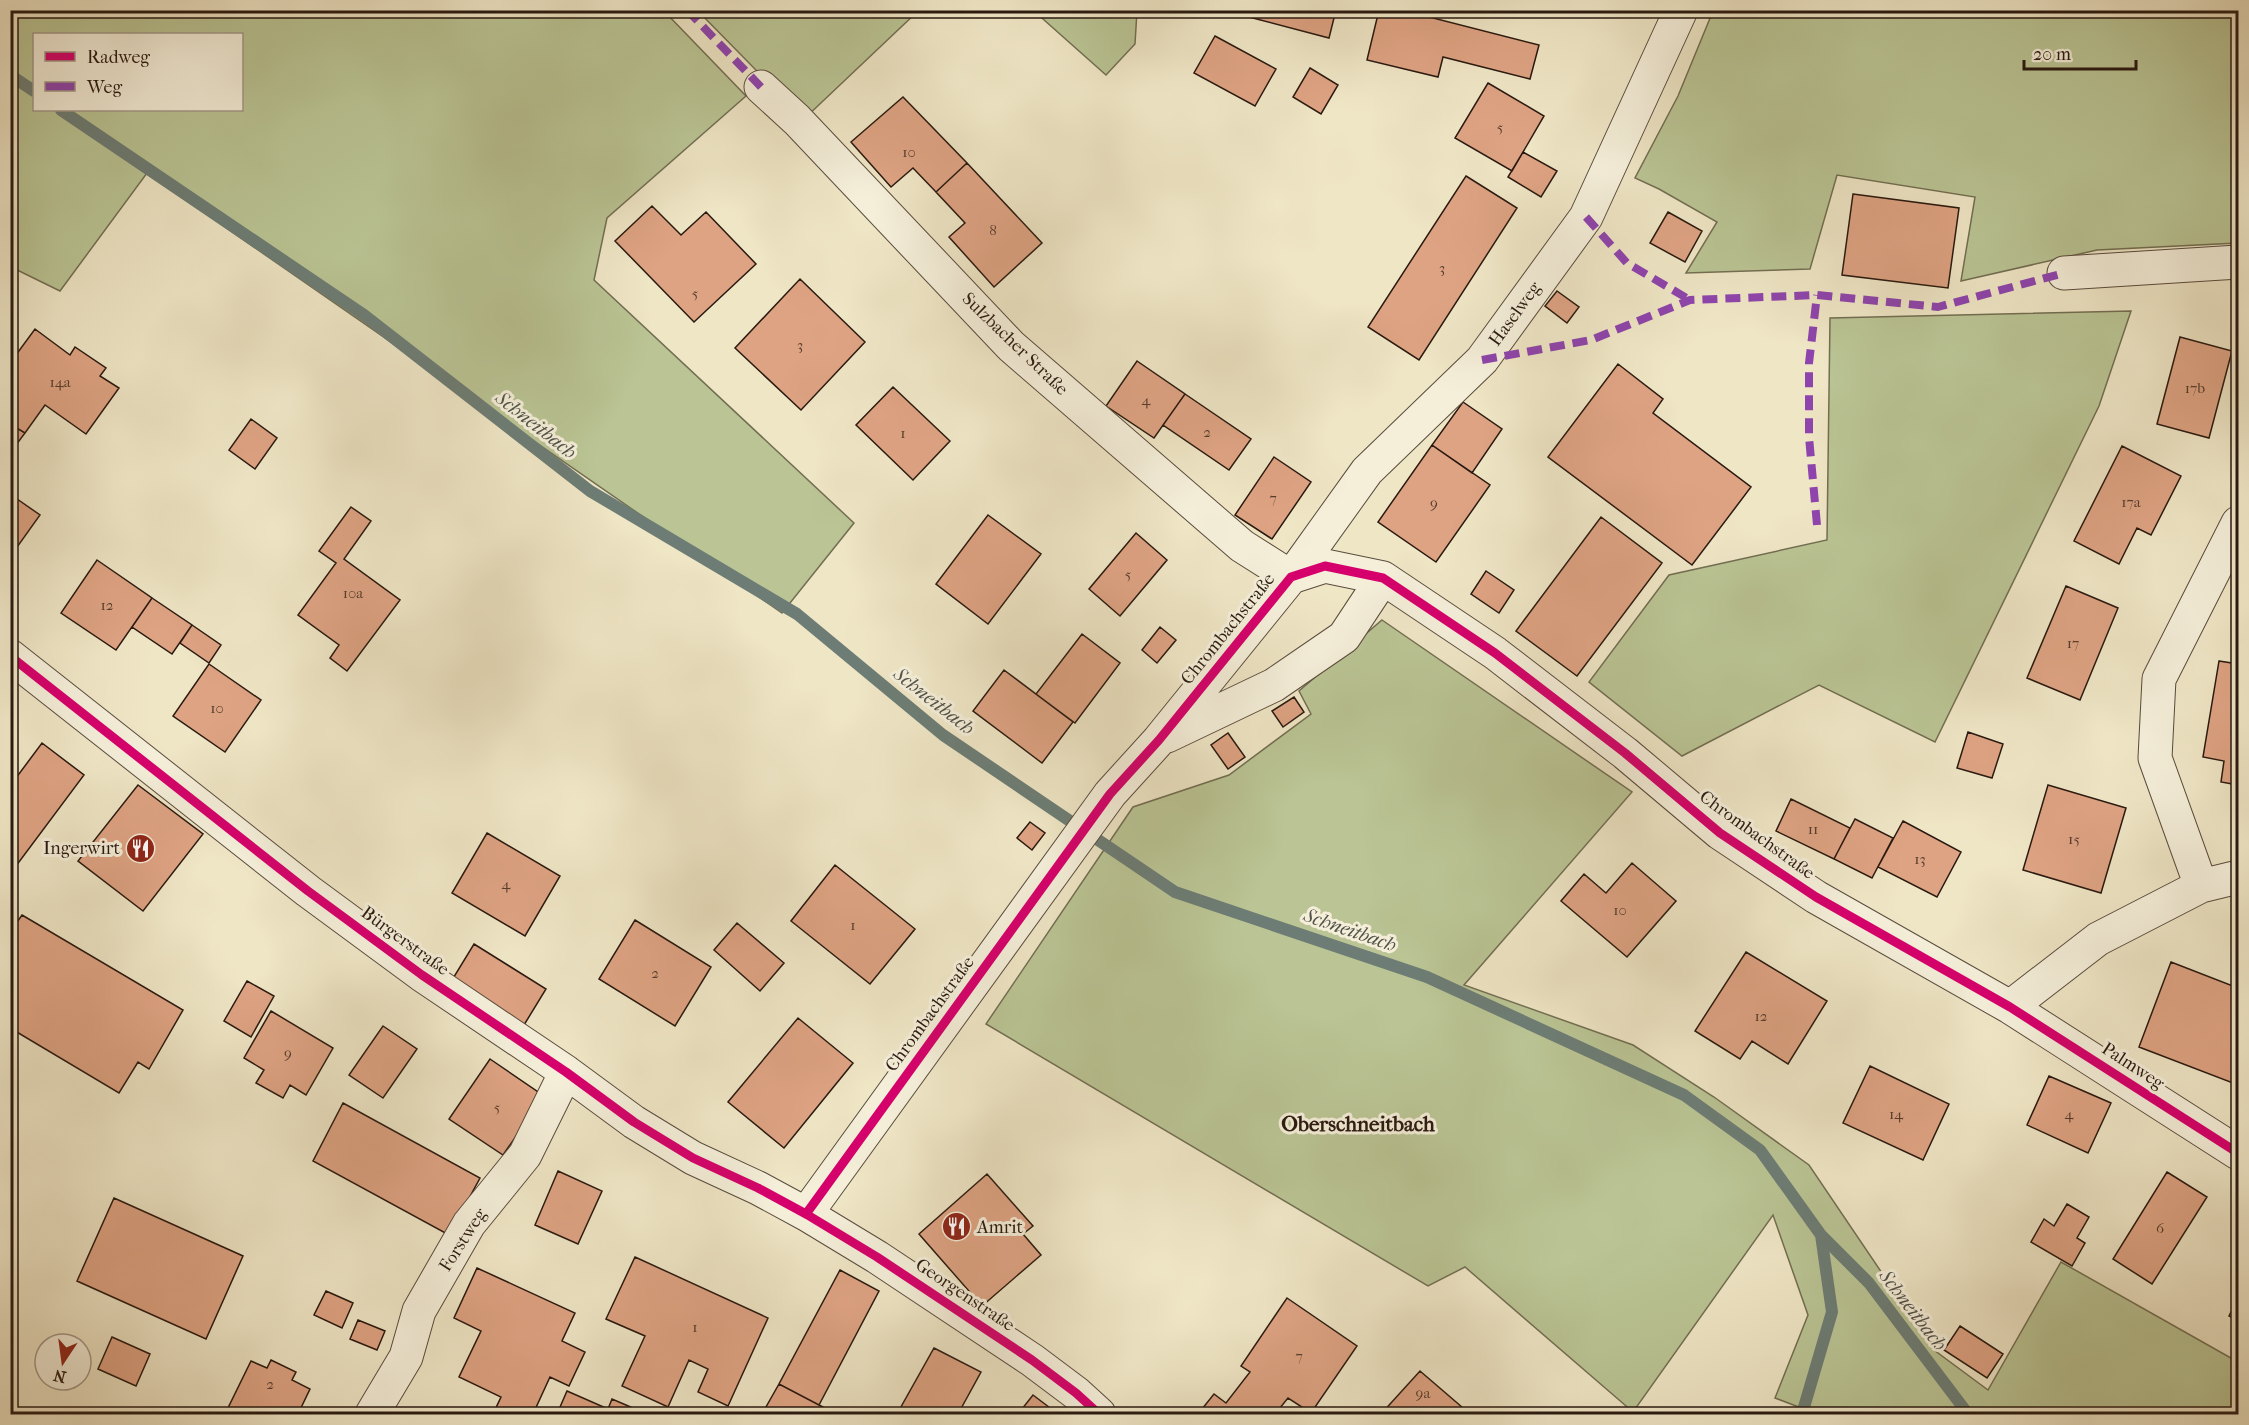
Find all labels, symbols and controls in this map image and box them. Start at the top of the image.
legend [33,33,243,111]
scale bar [2024,33,2136,71]
text: 20 m [2033,44,2071,65]
text: Radweg [87,47,150,68]
text: Weg [86,77,122,98]
house number: 5 [1497,118,1503,136]
house number: 10 [902,143,916,161]
house number: 8 [989,221,997,239]
house number: 3 [1439,259,1445,277]
street label: Haselweg [1485,277,1546,350]
house number: 5 [692,284,698,302]
street label: Sulzbacher Straße [958,288,1072,400]
house number: 3 [797,336,803,354]
house number: 14a [49,373,72,391]
house number: 17b [2185,379,2205,397]
water label: Schneitbach [490,386,581,464]
house number: 4 [1142,391,1152,409]
house number: 2 [1203,423,1211,441]
house number: 1 [900,424,906,442]
house number: 7 [1269,489,1277,507]
house number: 17a [2121,493,2142,511]
house number: 9 [1430,494,1438,512]
house number: 5 [1125,565,1131,583]
street label: Chrombachstraße [1177,569,1279,689]
house number: 10a [343,584,364,602]
house number: 12 [100,596,114,614]
house number: 17 [2067,634,2079,652]
water label: Schneitbach [888,662,979,740]
house number: 10 [210,699,224,717]
street label: Chrombachstraße [1695,786,1819,884]
house number: 11 [1808,820,1818,838]
house number: 15 [2068,830,2080,848]
restaurant icon: Ingerwirt [125,832,157,864]
place label: Ingerwirt [43,838,121,859]
house number: 13 [1914,850,1926,868]
house number: 4 [502,875,512,893]
house number: 10 [1613,901,1627,919]
street label: Bürgerstraße [357,902,453,980]
water label: Schneitbach [1300,903,1399,957]
house number: 1 [850,916,856,934]
street label: Chrombachstraße [881,952,979,1076]
house number: 2 [651,964,659,982]
house number: 12 [1754,1007,1768,1025]
street label: Palmweg [2098,1038,2168,1094]
house number: 9 [284,1044,292,1062]
house number: 5 [494,1098,500,1116]
house number: 14 [1889,1105,1904,1123]
house number: 4 [2065,1105,2075,1123]
district label: Oberschneitbach [1281,1112,1435,1136]
street label: Forstweg [435,1204,491,1275]
restaurant icon: Amrit [940,1211,972,1243]
place label: Amrit [976,1217,1023,1238]
house number: 6 [2156,1219,2165,1237]
street label: Georgenstraße [911,1254,1019,1336]
water label: Schneitbach [1874,1264,1952,1355]
house number: 1 [692,1318,698,1336]
north arrow [33,1332,93,1392]
house number: 7 [1295,1347,1303,1365]
text: N [51,1365,68,1387]
house number: 2 [266,1375,274,1393]
house number: 9a [1416,1384,1431,1402]

